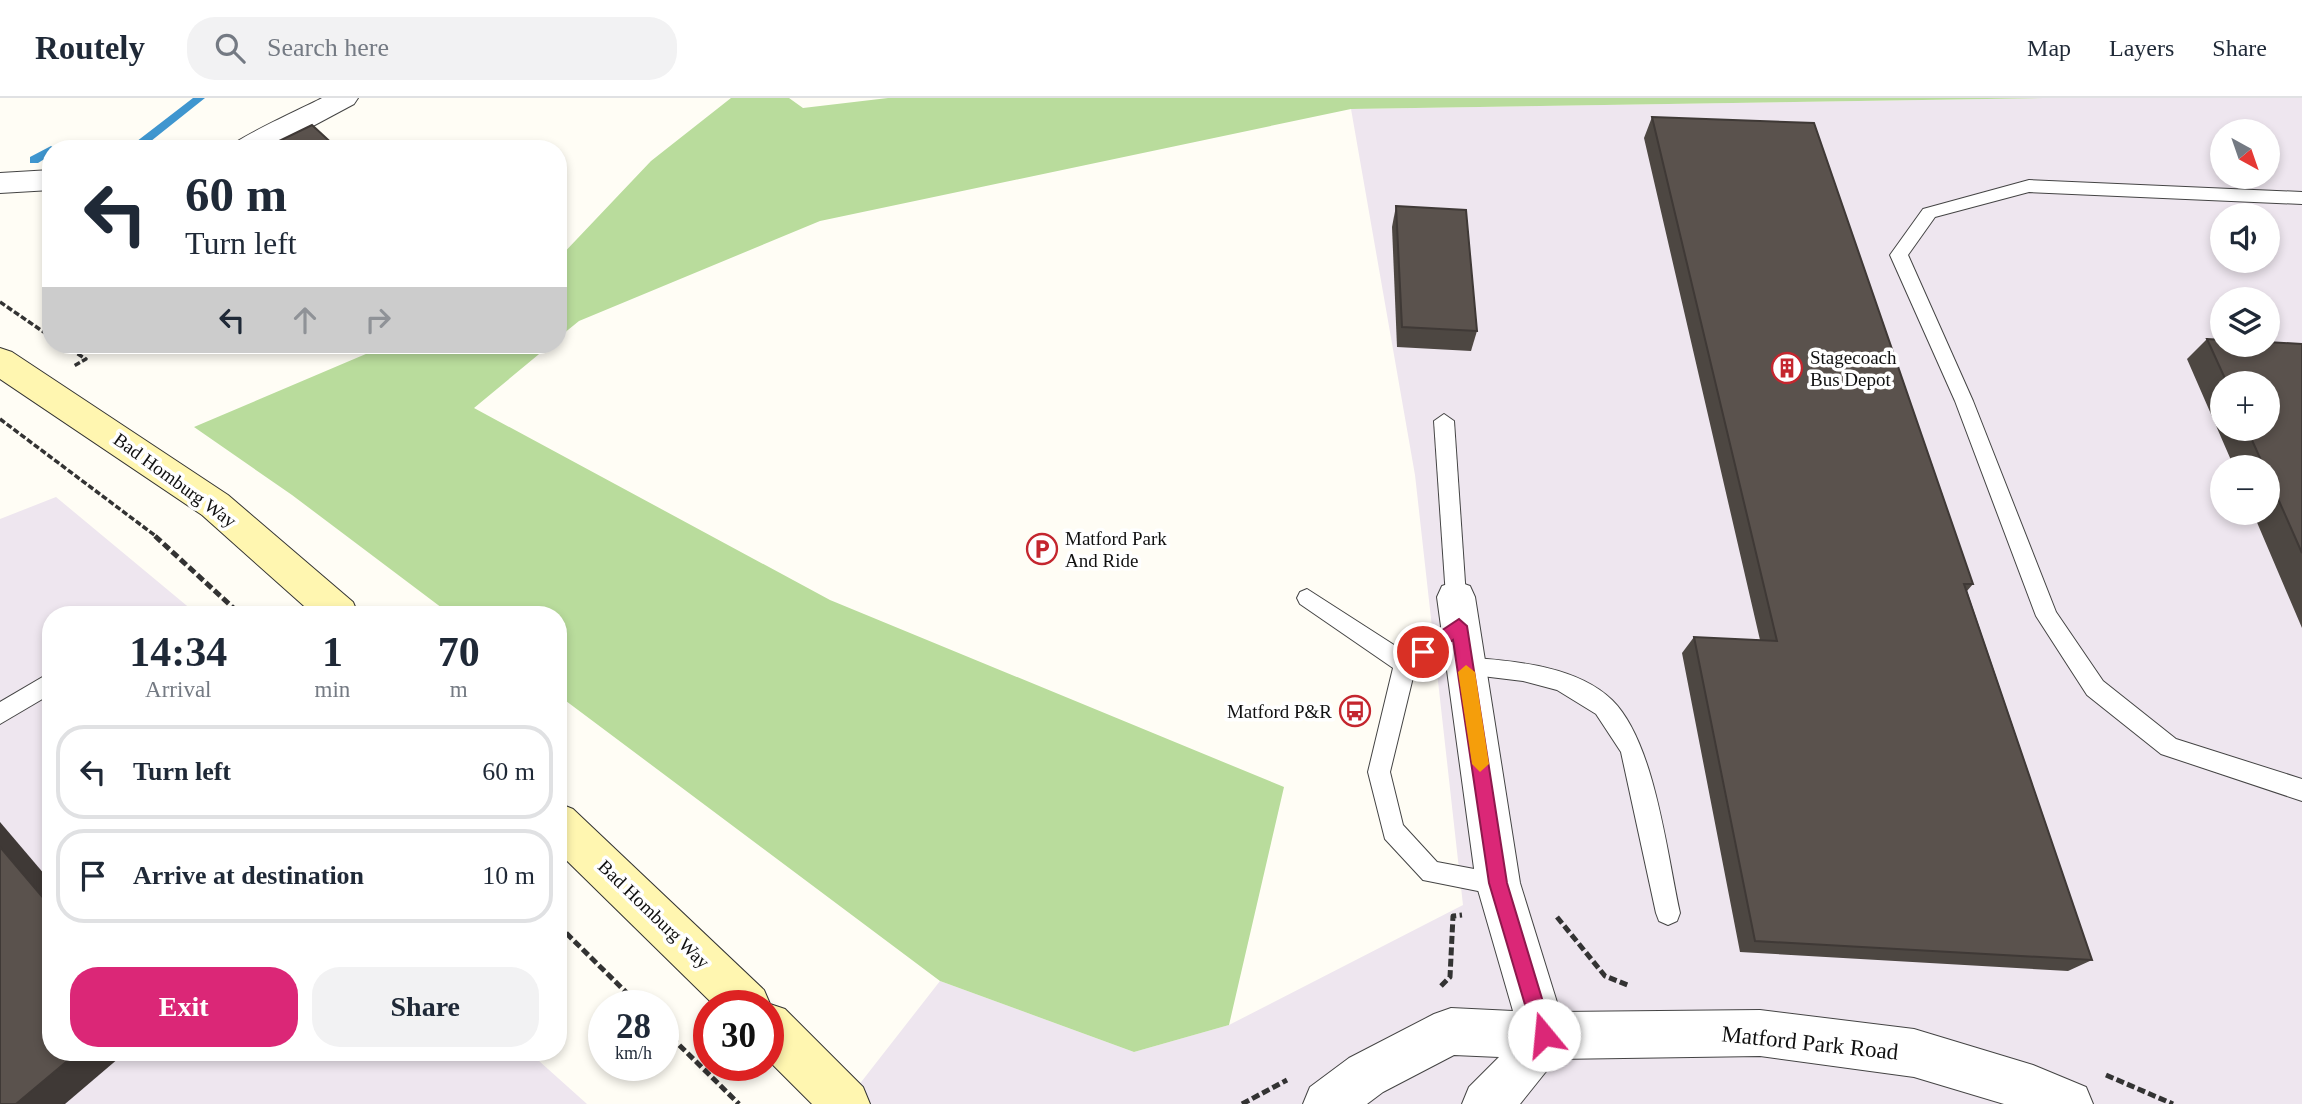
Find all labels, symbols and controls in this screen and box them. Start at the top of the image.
search box [187,17,677,80]
icon: search [211,29,249,67]
text: Routely [35,30,145,66]
text: Search here [267,33,389,62]
text: Map [2027,35,2071,61]
text: Layers [2109,35,2174,61]
text: Share [2212,35,2267,61]
north arrow [2210,119,2280,189]
map controls [2210,119,2280,525]
text: 60 m [185,167,287,222]
icon: left [70,168,161,259]
button: sound [2210,203,2280,273]
text: Turn left [185,225,297,261]
button: layers [2210,287,2280,357]
icon: left [213,301,251,339]
icon: ahead [286,301,324,339]
icon: right [359,301,397,339]
place label: Stagecoach Bus Depot [1810,347,1897,390]
building icon: Stagecoach Bus Depot [1770,351,1804,385]
button: + [2210,371,2280,441]
street label: Bad Homburg Way [110,428,241,532]
button: − [2210,455,2280,525]
place label: Matford Park And Ride [1065,528,1167,571]
parking icon: Matford Park And Ride [1025,532,1059,566]
pin [1393,622,1453,682]
text: 14:34 [129,629,227,675]
text: 1 [322,629,343,675]
text: 70 [438,629,480,675]
icon: arrive [1404,633,1442,671]
text: Arrival [145,677,212,702]
text: min [315,677,350,702]
text: m [450,677,468,702]
bus stop icon: Matford P&R [1338,694,1372,728]
place label: Matford P&R [1227,701,1332,722]
icon: left [74,753,112,791]
text: Turn left [133,757,231,786]
text: 60 m [482,757,535,786]
street label: Bad Homburg Way [594,856,714,973]
icon: arrive [74,857,112,895]
text: Arrive at destination [133,861,364,890]
text: 10 m [482,861,535,890]
button: Exit [70,967,298,1047]
button: Share [312,967,539,1047]
speed limit sign: 30 [693,990,784,1081]
position arrow [1507,998,1581,1072]
text: 28 [616,1007,651,1046]
street label: Matford Park Road [1720,1021,1900,1065]
text: km/h [615,1043,652,1063]

